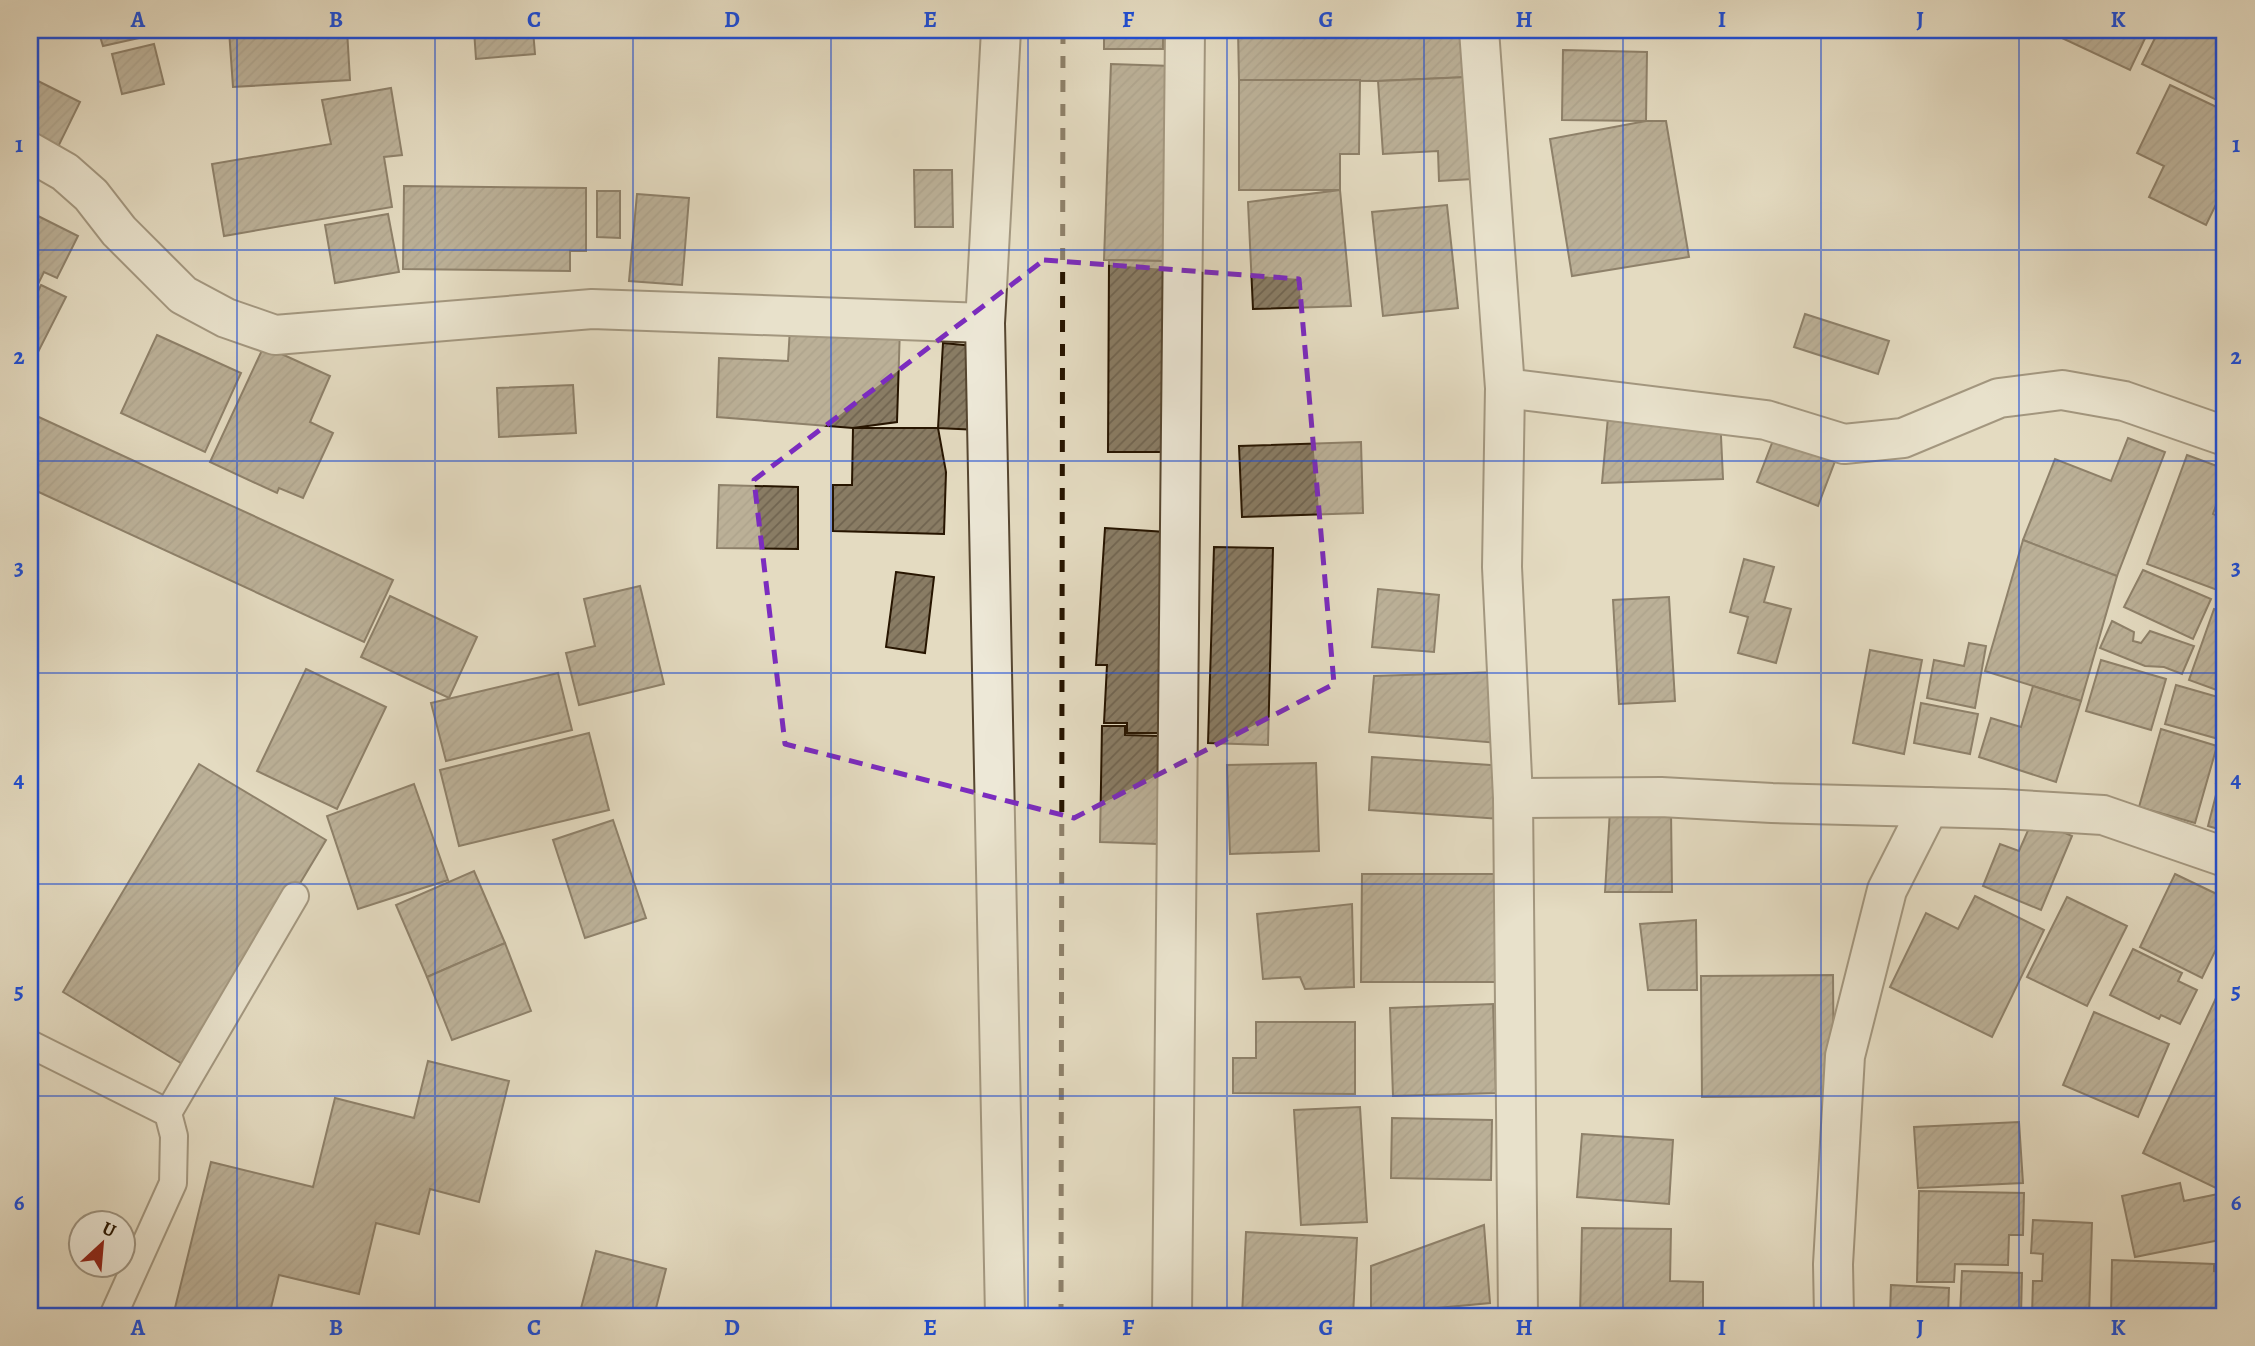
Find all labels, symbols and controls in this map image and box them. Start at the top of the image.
text: A [130,4,146,35]
text: B [329,4,343,35]
text: C [527,4,541,35]
text: D [724,4,740,35]
text: E [923,4,937,35]
text: F [1122,4,1135,35]
text: G [1318,4,1334,35]
text: H [1515,4,1533,35]
text: I [1718,4,1726,35]
text: J [1916,4,1924,35]
text: K [2110,4,2126,35]
text: 1 [15,129,23,160]
text: 1 [2232,129,2240,160]
text: 2 [13,341,25,372]
text: 2 [2230,341,2242,372]
text: 3 [14,552,24,583]
text: 3 [2231,552,2241,583]
text: 4 [14,764,25,795]
text: 4 [2231,764,2242,795]
text: 5 [14,975,24,1006]
text: 5 [2231,975,2241,1006]
text: 6 [14,1187,25,1218]
text: 6 [2231,1187,2242,1218]
north arrow [66,1210,136,1280]
text: U [98,1215,121,1244]
text: A [130,1312,146,1343]
text: B [329,1312,343,1343]
text: C [527,1312,541,1343]
text: D [724,1312,740,1343]
text: E [923,1312,937,1343]
text: F [1122,1312,1135,1343]
text: G [1318,1312,1334,1343]
text: H [1515,1312,1533,1343]
text: I [1718,1312,1726,1343]
text: J [1916,1312,1924,1343]
text: K [2110,1312,2126,1343]

